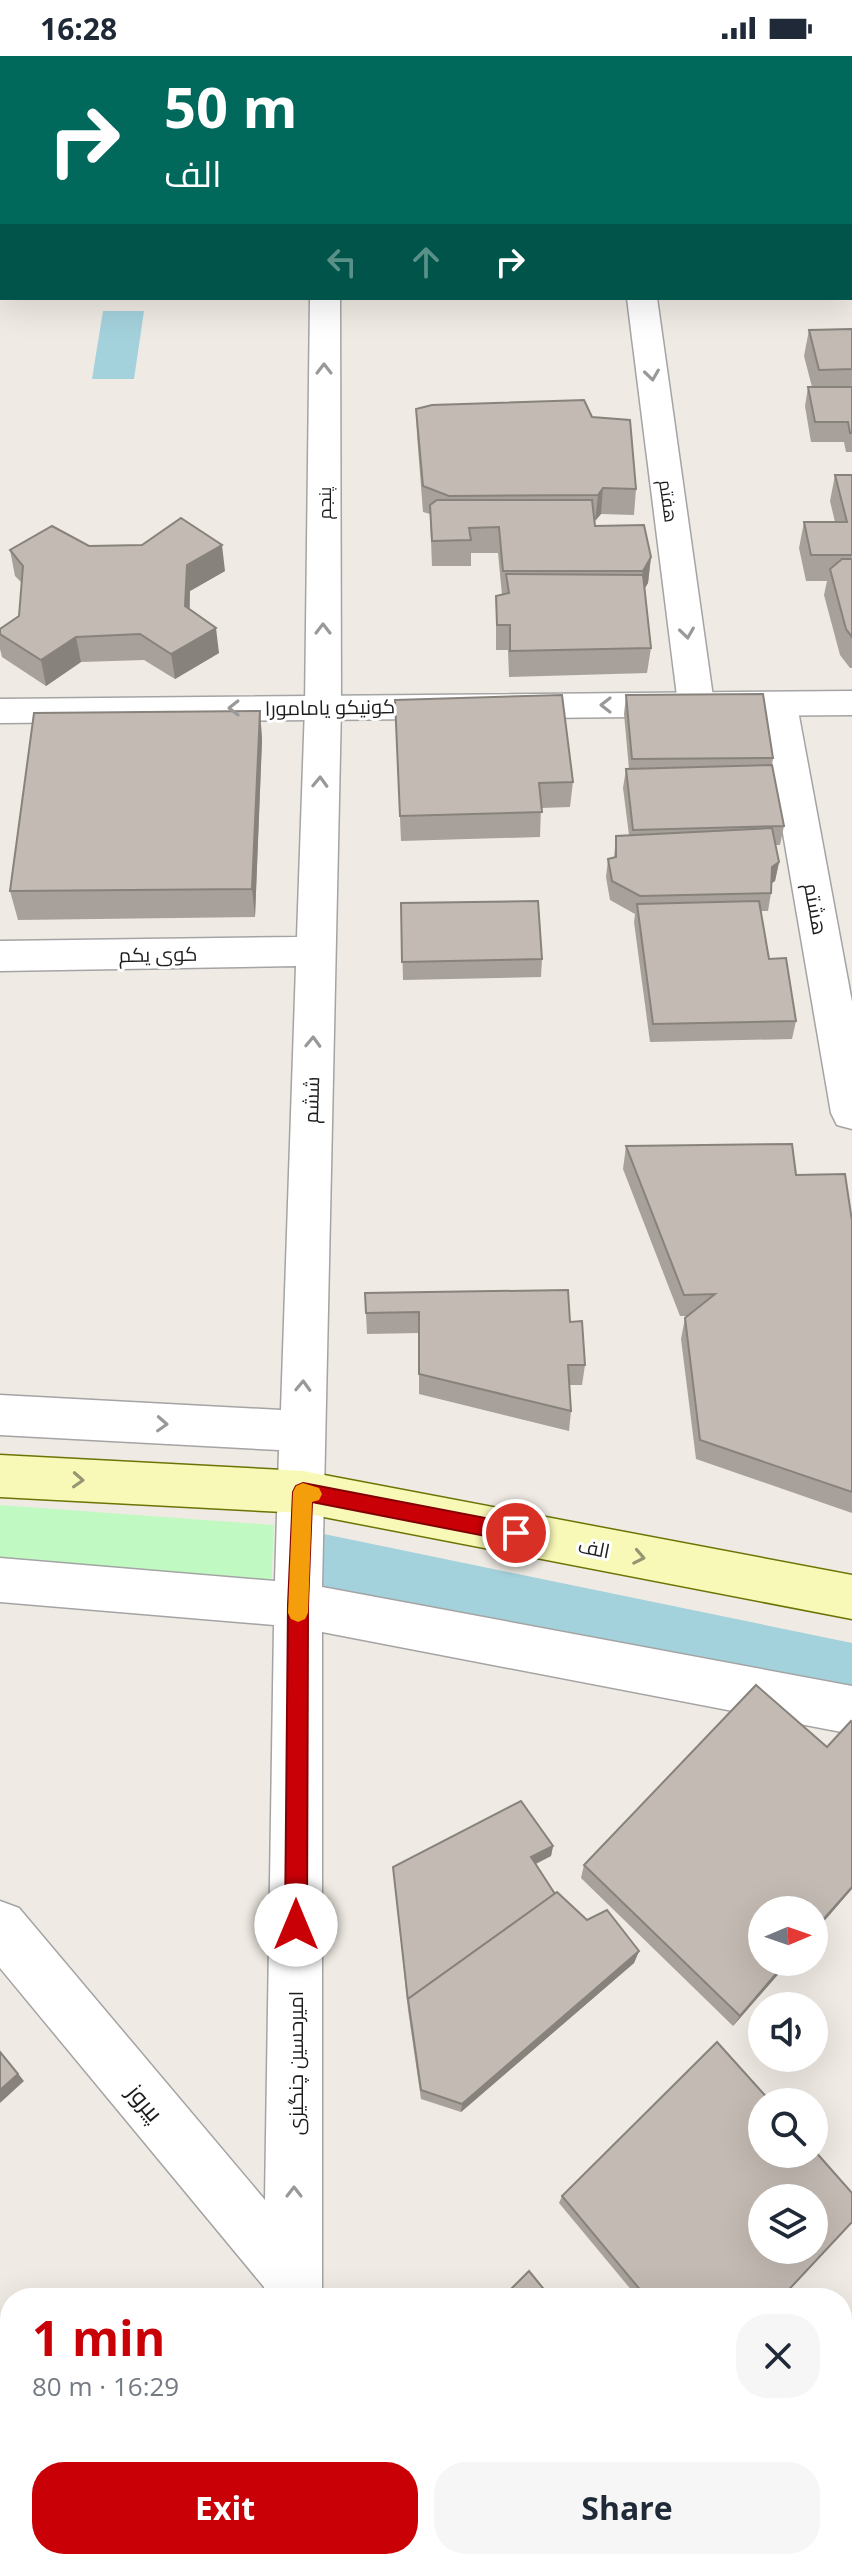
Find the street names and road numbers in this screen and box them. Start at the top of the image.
street label: هفتم [653,478,684,524]
street label: پنجم [312,486,337,519]
street label: کونیکو یامامورا [265,692,395,722]
street label: هشتم [797,881,834,937]
street label: کوی یکم [118,940,198,969]
street label: ششم [297,1076,326,1124]
street label: الف [576,1532,612,1564]
street label: امیرحسین چنگیزی [282,1991,309,2135]
street label: پیروز [118,2075,172,2129]

